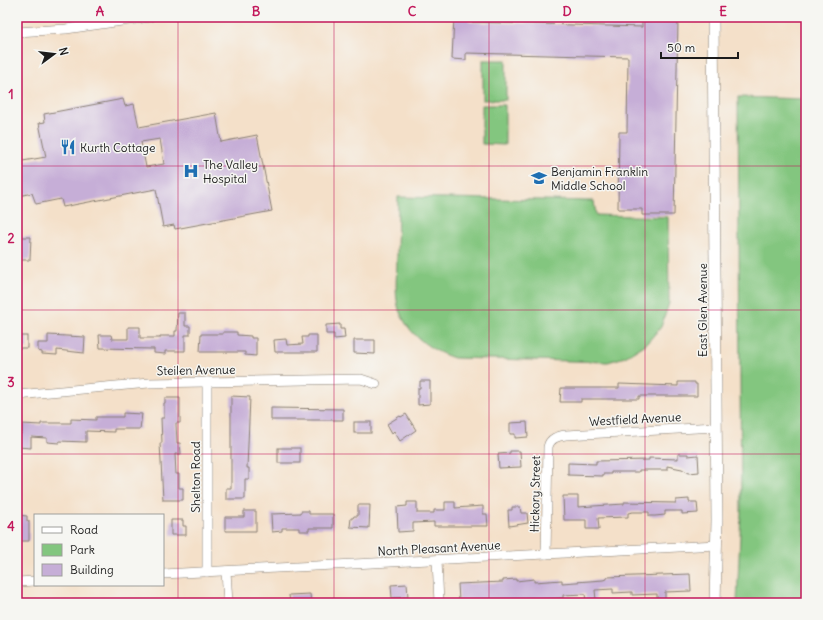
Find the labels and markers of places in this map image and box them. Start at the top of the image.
restaurant icon: Kurth Cottage [59,138,77,156]
place label: Kurth Cottage [80,140,156,155]
place label: The Valley Hospital [203,157,258,186]
hospital icon: The Valley Hospital [182,162,200,180]
place label: Benjamin Franklin Middle School [551,164,648,193]
school or university icon: Benjamin Franklin Middle School [530,169,548,187]

